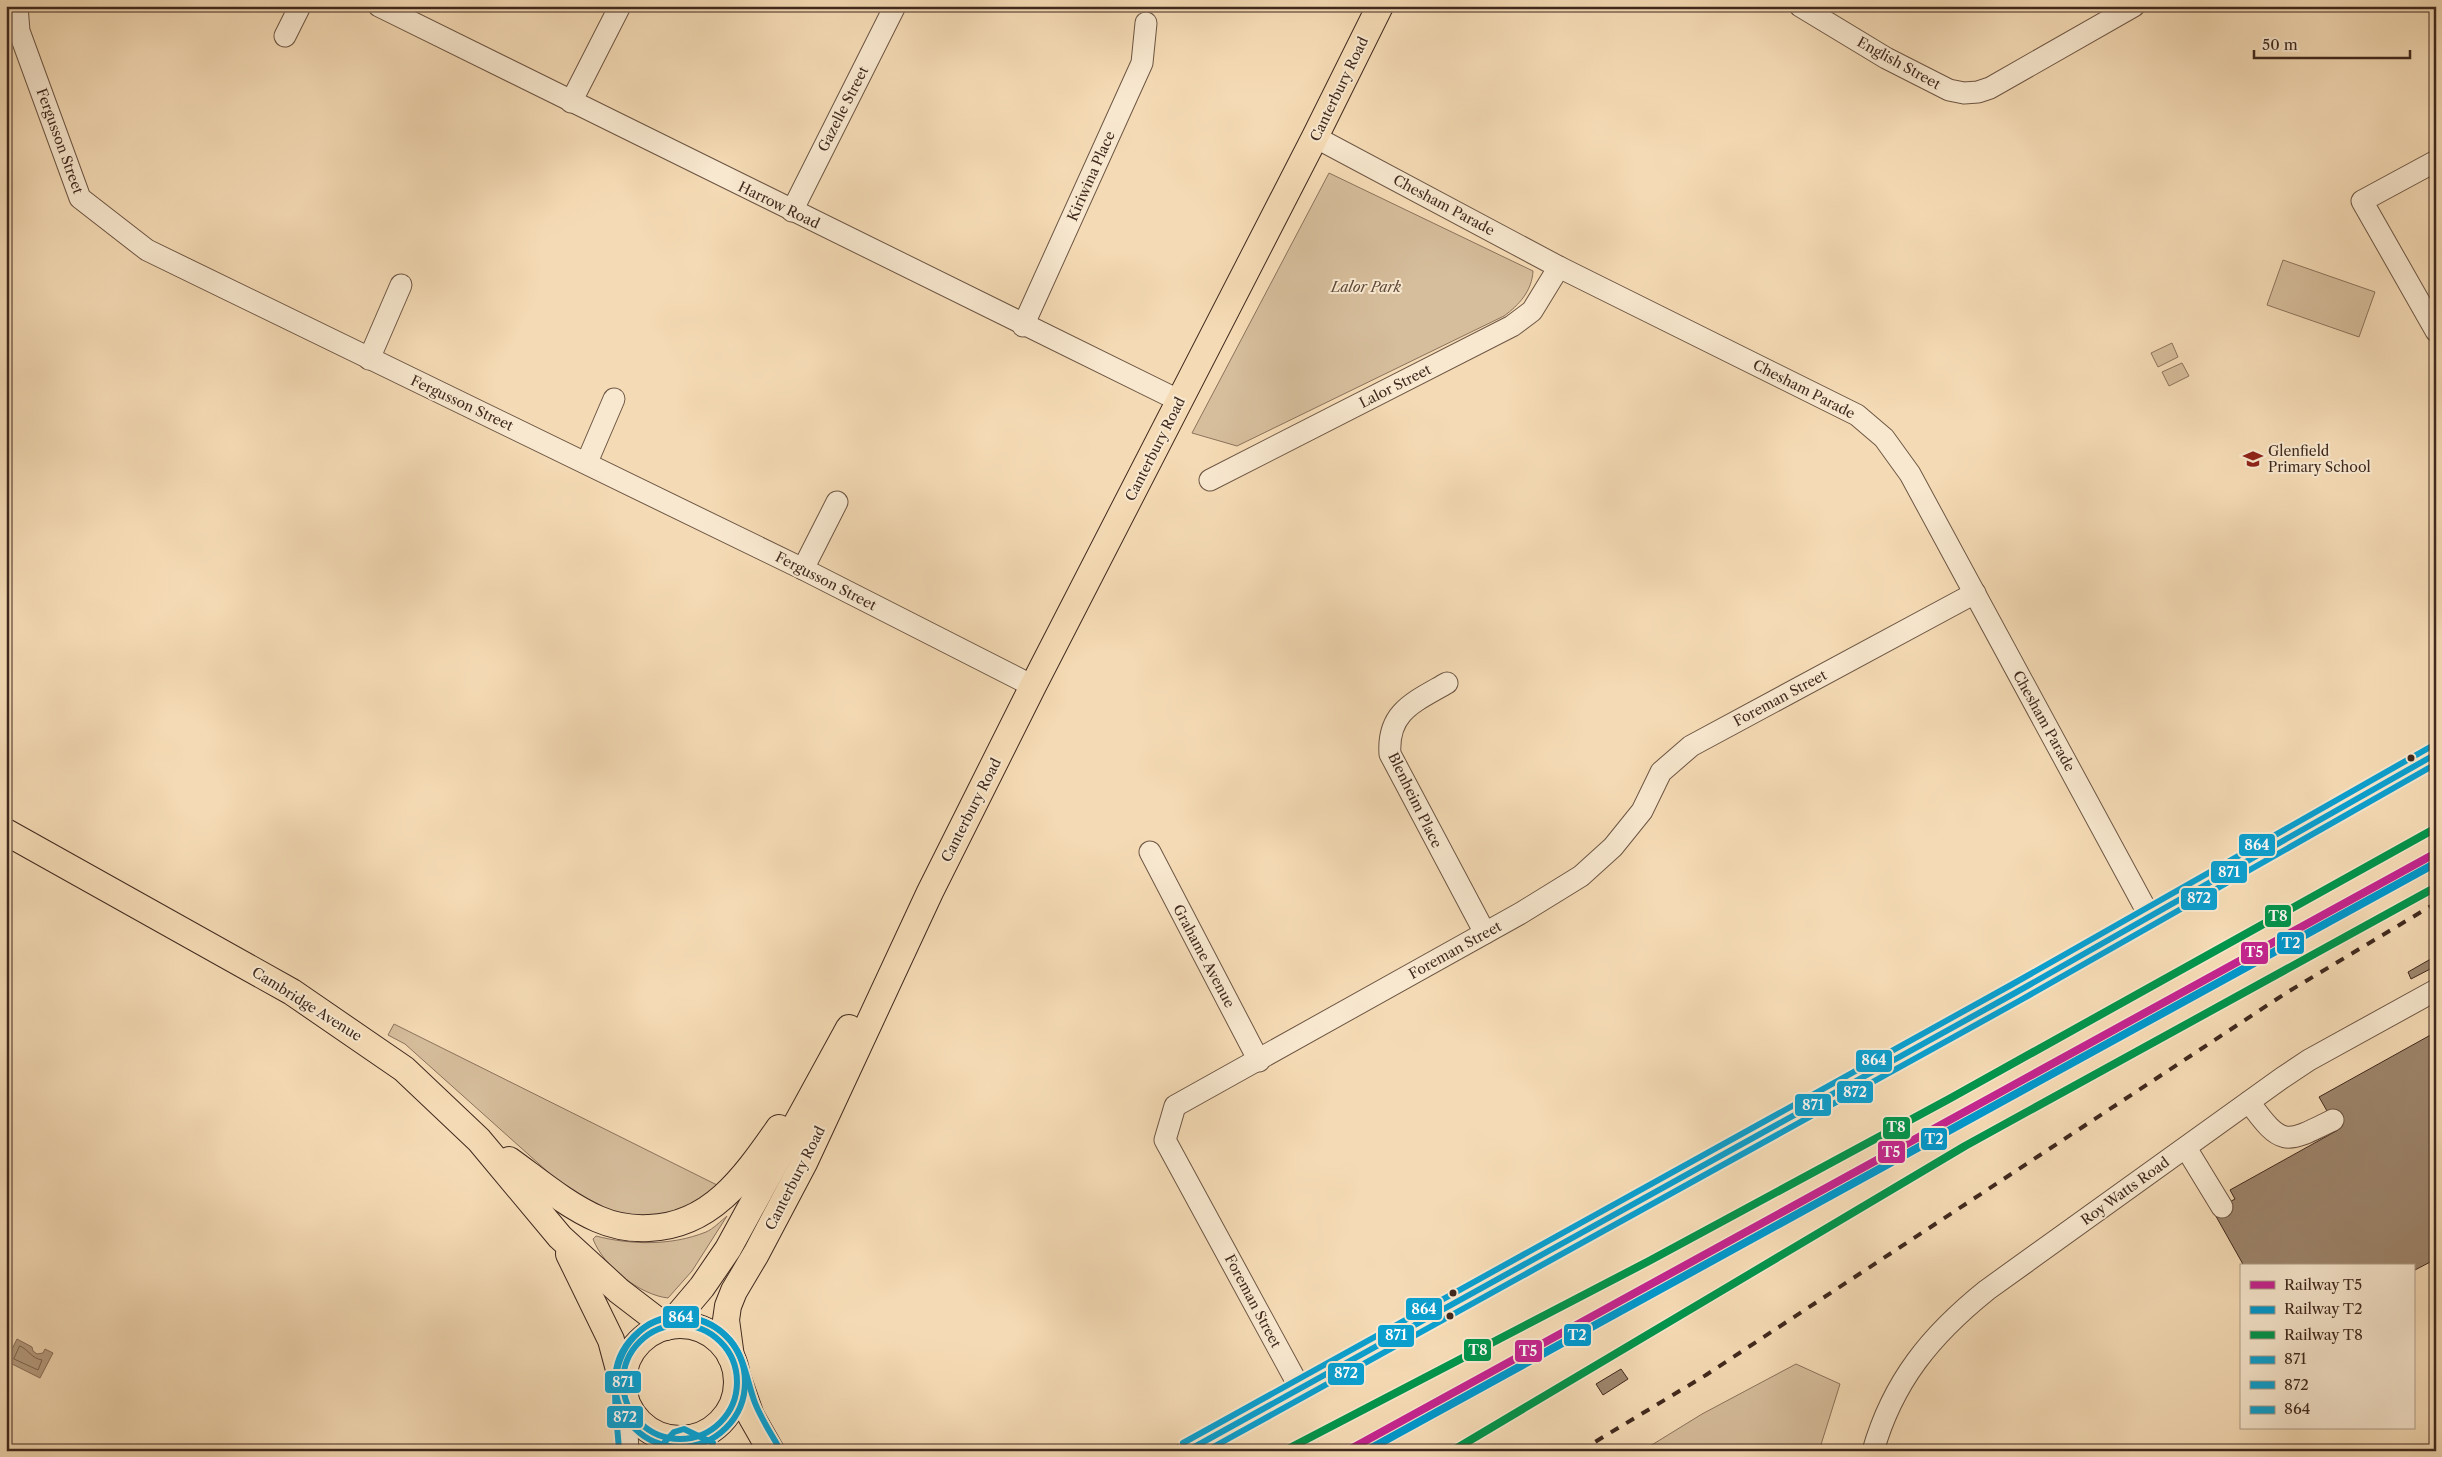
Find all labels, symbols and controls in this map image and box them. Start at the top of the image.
scale bar [2254,28,2411,60]
street label: Canterbury Road [1306,33,1372,144]
street label: English Street [1854,33,1944,93]
text: 50 m [2262,35,2298,54]
street label: Gazelle Street [814,63,872,155]
street label: Fergusson Street [33,86,87,196]
street label: Kiriwina Place [1063,128,1119,224]
street label: Chesham Parade [1390,171,1498,239]
street label: Harrow Road [735,177,823,233]
park label: Lalor Park [1330,278,1402,296]
street label: Chesham Parade [1750,355,1858,423]
street label: Lalor Street [1356,360,1434,412]
street label: Fergusson Street [408,371,516,435]
street label: Canterbury Road [1121,394,1189,504]
place label: Glenfield Primary School [2268,442,2371,476]
school or university icon: Glenfield Primary School [2242,448,2264,470]
street label: Fergusson Street [772,548,880,614]
street label: Foreman Street [1730,666,1830,730]
street label: Chesham Parade [2009,667,2079,775]
street label: Blenheim Place [1384,749,1446,851]
unlabelled marker [2406,753,2416,763]
street label: Canterbury Road [937,755,1005,865]
line badge: 864 [2238,833,2276,857]
text: 864 [2244,836,2270,854]
line badge: 871 [2210,860,2248,884]
text: 871 [2218,863,2241,881]
line badge: 872 [2180,887,2218,911]
text: 872 [2187,889,2211,907]
street label: Grahame Avenue [1169,901,1239,1011]
line badge: T8 [2264,904,2292,928]
text: T8 [2268,907,2288,925]
street label: Foreman Street [1405,917,1505,983]
line badge: T2 [2276,931,2305,955]
text: T2 [2281,934,2301,952]
line badge: T5 [2240,941,2269,965]
text: T5 [2245,943,2264,961]
street label: Cambridge Avenue [249,963,366,1045]
line badge: 864 [1855,1049,1893,1073]
text: 864 [1861,1051,1887,1069]
line badge: 872 [1836,1080,1874,1104]
text: 872 [1843,1083,1867,1101]
line badge: 871 [1794,1093,1832,1117]
text: 871 [1802,1096,1825,1114]
line badge: T8 [1882,1116,1911,1140]
text: T8 [1886,1118,1906,1136]
street label: Canterbury Road [761,1123,829,1233]
line badge: T2 [1920,1127,1948,1151]
text: T2 [1924,1130,1944,1148]
line badge: T5 [1877,1140,1906,1164]
text: T5 [1882,1143,1901,1161]
street label: Roy Watts Road [2077,1153,2173,1229]
street label: Foreman Street [1221,1251,1285,1351]
legend [2240,1264,2414,1430]
text: Railway T5 [2284,1275,2362,1294]
unlabelled marker [1448,1288,1458,1298]
line badge: 864 [1405,1297,1443,1321]
text: Railway T2 [2284,1299,2363,1318]
text: 864 [1411,1300,1437,1318]
line badge: 864 [662,1305,700,1329]
text: 864 [668,1308,694,1326]
unlabelled marker [1445,1311,1455,1321]
line badge: T2 [1563,1323,1592,1347]
line badge: 871 [1377,1324,1415,1348]
text: Railway T8 [2284,1325,2363,1344]
text: 871 [1385,1326,1408,1344]
text: T2 [1567,1326,1587,1344]
line badge: T8 [1463,1338,1492,1362]
line badge: T5 [1514,1339,1543,1363]
text: T8 [1468,1341,1488,1359]
text: T5 [1519,1342,1538,1360]
text: 871 [2284,1349,2307,1368]
line badge: 872 [1327,1362,1365,1386]
text: 872 [1334,1364,1358,1382]
line badge: 871 [604,1370,642,1394]
text: 871 [612,1373,635,1391]
text: 872 [2284,1375,2309,1394]
text: 864 [2284,1399,2310,1418]
line badge: 872 [606,1405,644,1429]
text: 872 [613,1408,637,1426]

